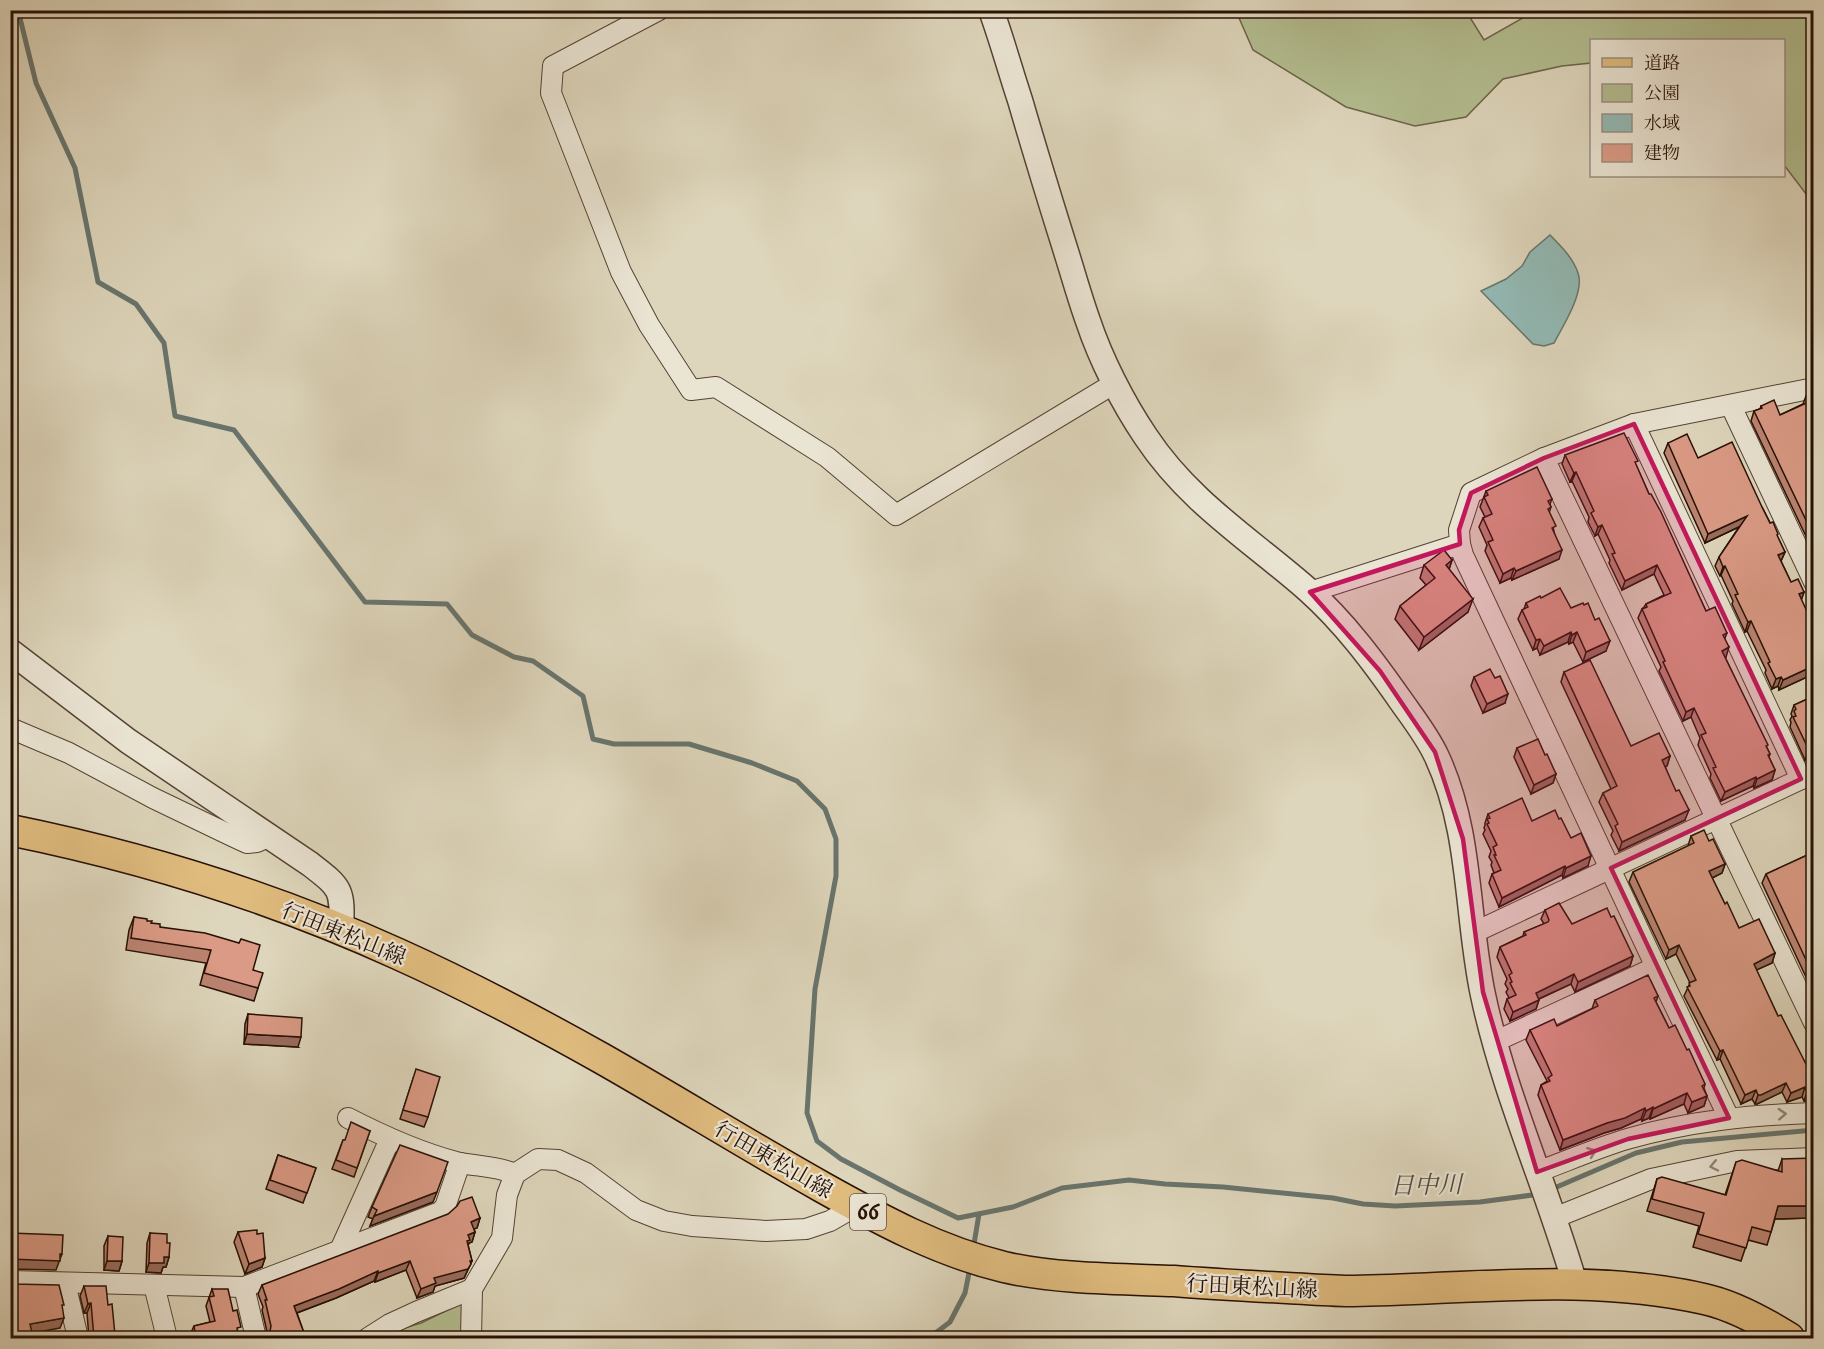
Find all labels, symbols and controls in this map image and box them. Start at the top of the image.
legend [1590,39,1785,177]
text: 道路 [1644,53,1680,75]
text: 公園 [1644,83,1680,105]
text: 水域 [1644,113,1680,135]
text: 建物 [1644,143,1680,165]
street label: 行田東松山線 [277,897,410,972]
one-way arrow [1778,1108,1787,1121]
street label: 行田東松山線 [709,1116,837,1205]
one-way arrow [1586,1147,1597,1159]
one-way arrow [1709,1159,1719,1172]
water label: 日中川 [1390,1170,1465,1202]
road number: 66 [850,1194,886,1230]
street label: 行田東松山線 [1185,1271,1319,1304]

